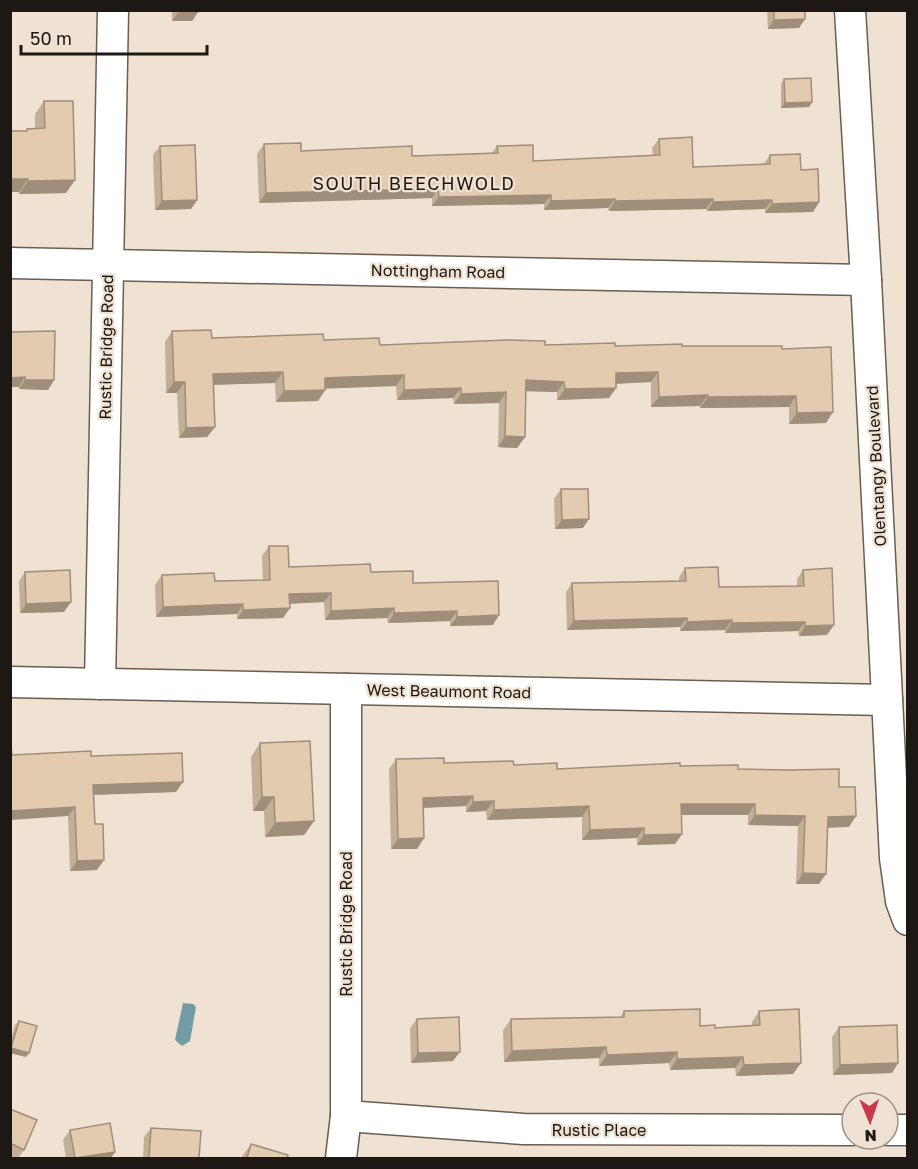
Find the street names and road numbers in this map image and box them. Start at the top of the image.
street label: Nottingham Road [371,260,505,282]
street label: Rustic Bridge Road [95,274,117,420]
street label: Olentangy Boulevard [862,385,890,547]
street label: West Beaumont Road [367,680,531,702]
street label: Rustic Bridge Road [336,851,356,997]
street label: Rustic Place [552,1120,646,1140]

